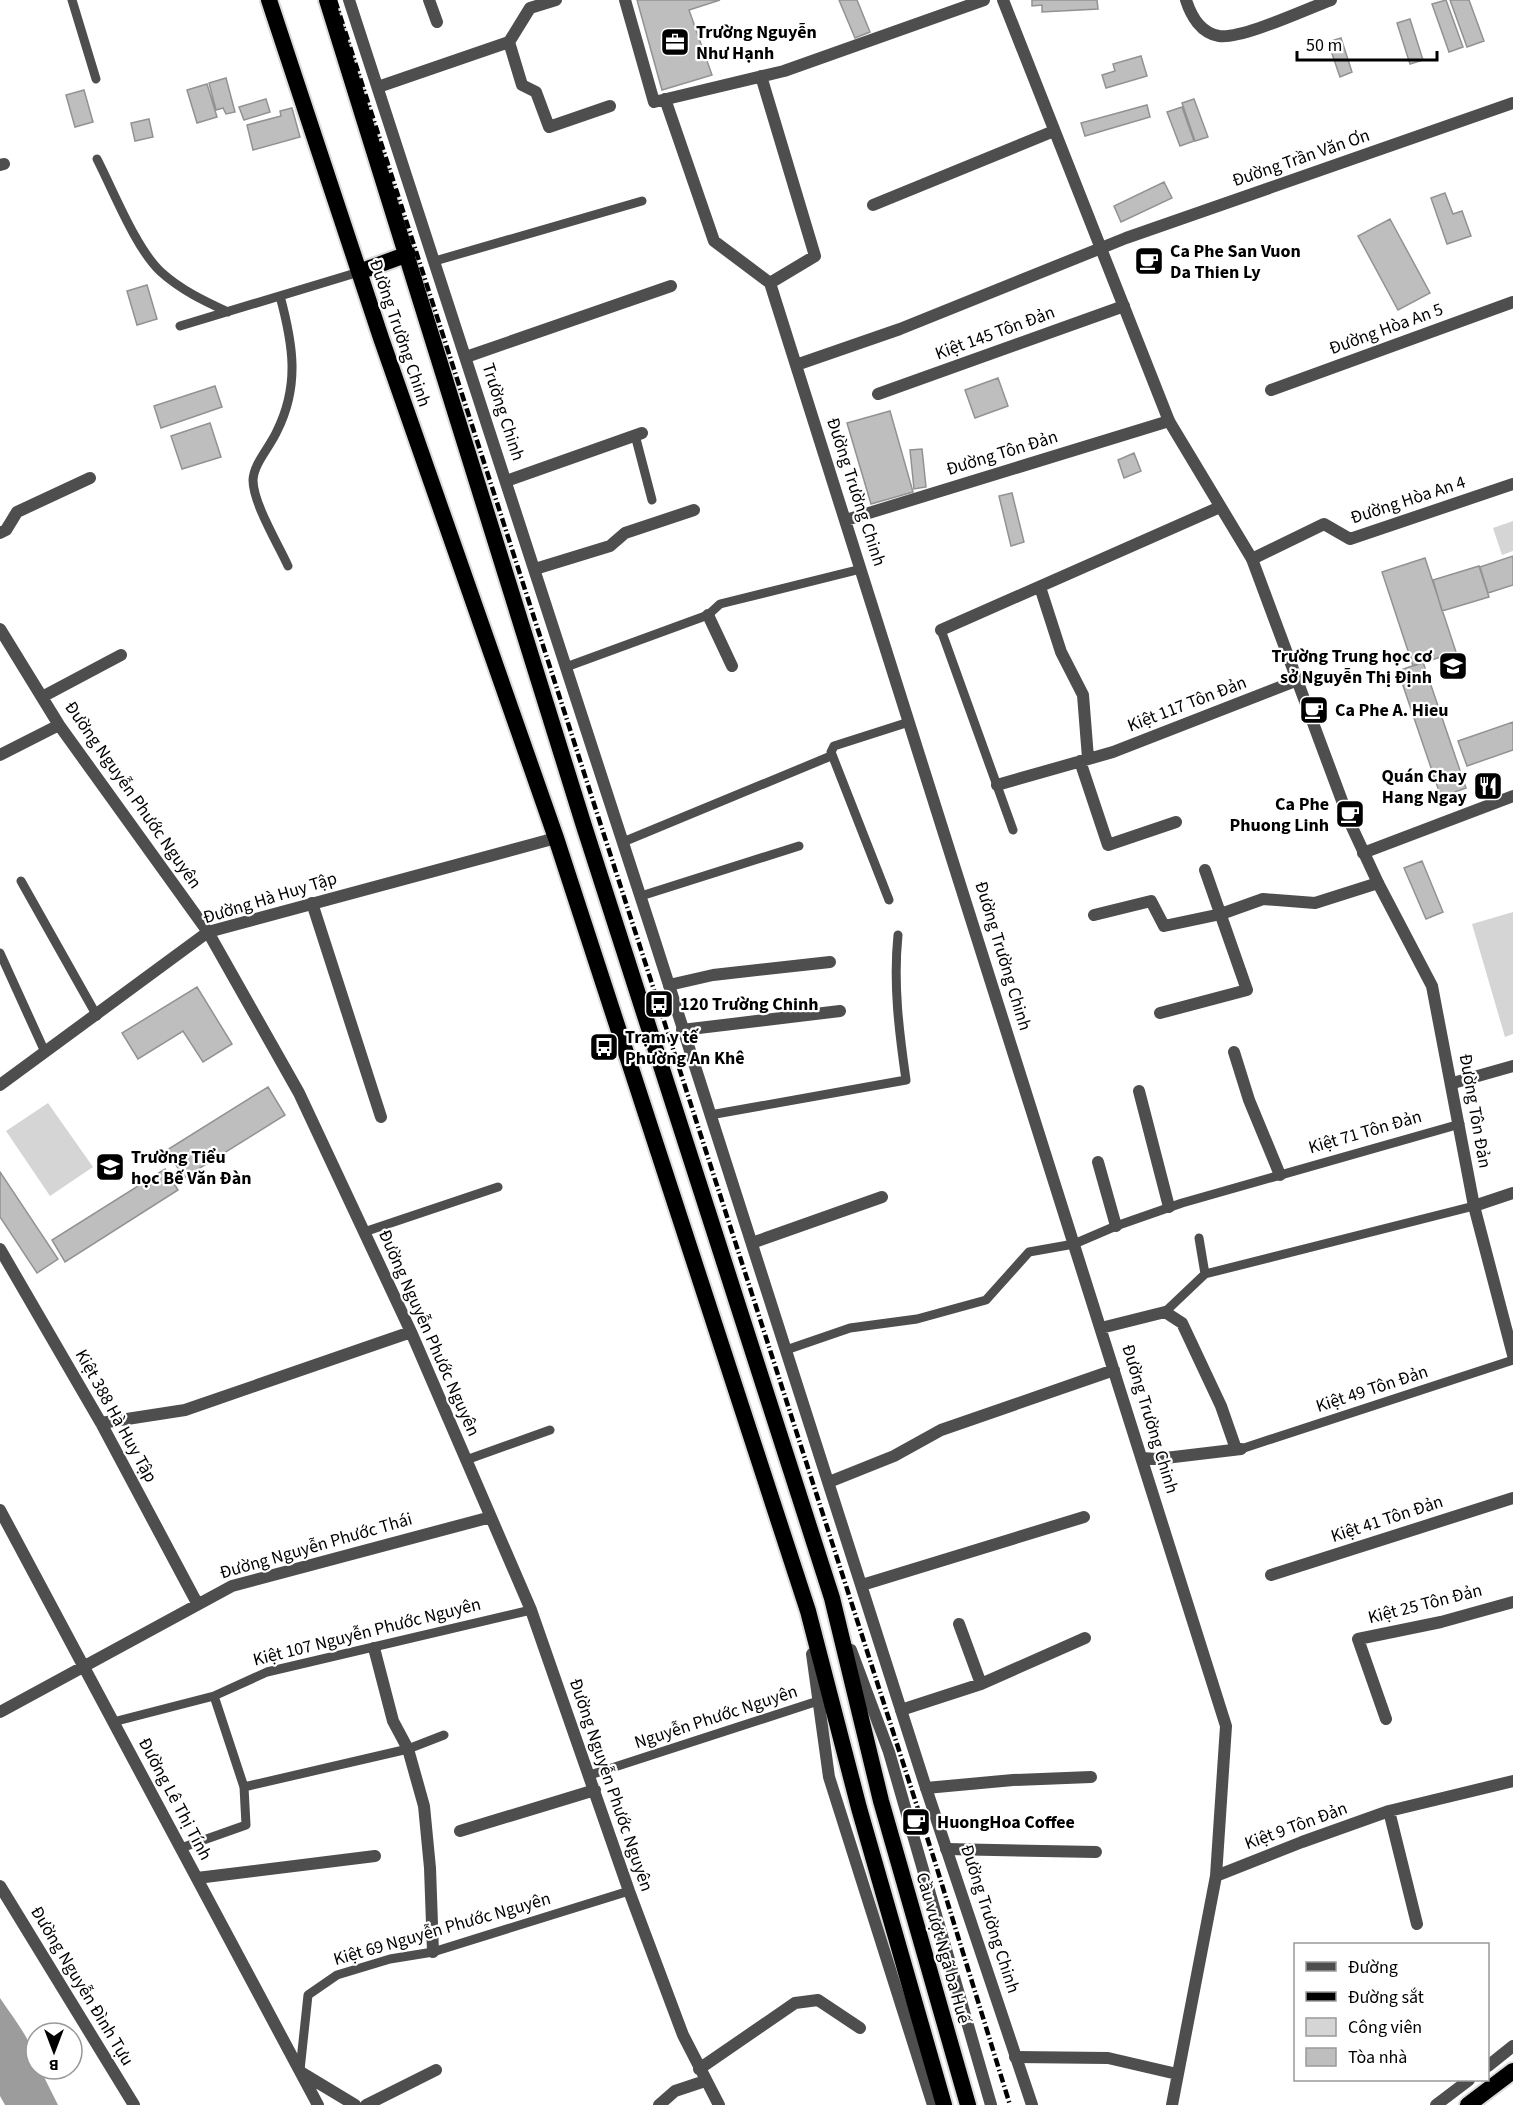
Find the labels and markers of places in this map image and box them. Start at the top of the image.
place label: Trường Nguyễn Như Hạnh [696,20,817,66]
office icon: Trường Nguyễn Như Hạnh [659,26,691,58]
place label: Ca Phe San Vuon Da Thien Ly [1170,239,1301,285]
cafe icon: Ca Phe San Vuon Da Thien Ly [1133,245,1165,277]
place label: Trường Trung học cơ sở Nguyễn Thị Định [1271,644,1433,690]
school or university icon: Trường Trung học cơ sở Nguyễn Thị Định [1437,650,1469,682]
cafe icon: Ca Phe A. Hieu [1298,694,1330,726]
place label: Ca Phe A. Hieu [1335,698,1448,723]
place label: Quán Chay Hang Ngay [1381,764,1468,810]
restaurant icon: Quán Chay Hang Ngay [1472,770,1504,802]
place label: Ca Phe Phuong Linh [1229,792,1329,838]
cafe icon: Ca Phe Phuong Linh [1334,798,1366,830]
bus stop icon: 120 Trường Chinh [643,988,675,1020]
place label: 120 Trường Chinh [680,992,819,1017]
place label: Trạm y tế Phường An Khê [625,1025,745,1071]
bus stop icon: Trạm y tế Phường An Khê [588,1031,620,1063]
place label: Trường Tiểu học Bế Văn Đàn [131,1145,251,1191]
school or university icon: Trường Tiểu học Bế Văn Đàn [94,1151,126,1183]
cafe icon: HuongHoa Coffee [900,1806,932,1838]
place label: HuongHoa Coffee [937,1810,1075,1835]

